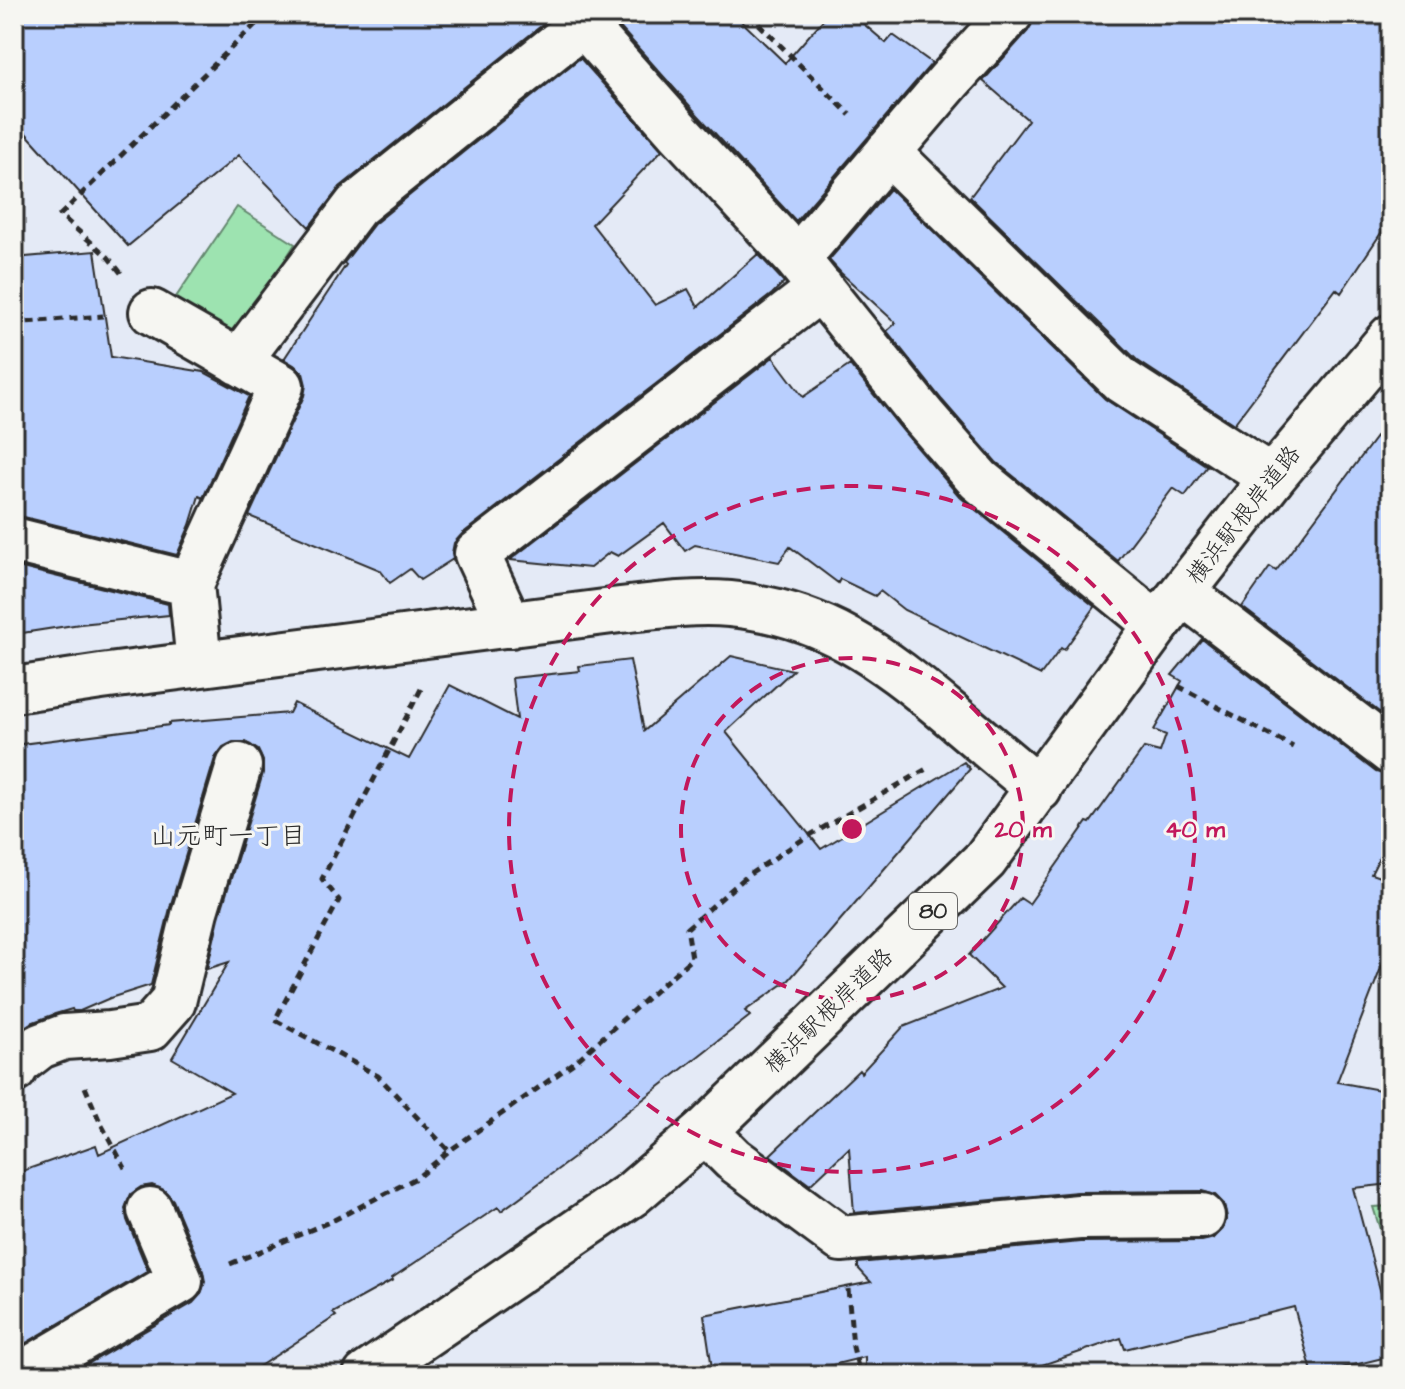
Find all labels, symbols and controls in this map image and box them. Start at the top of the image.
street label: 横浜駅根岸道路 [1179,438,1309,592]
text: 20 m [993,813,1052,847]
text: 40 m [1165,813,1225,847]
centre of rings [838,815,866,843]
district label: 山元町一丁目 [150,818,306,854]
road number: 80 [909,893,957,929]
street label: 横浜駅根岸道路 [757,940,901,1082]

